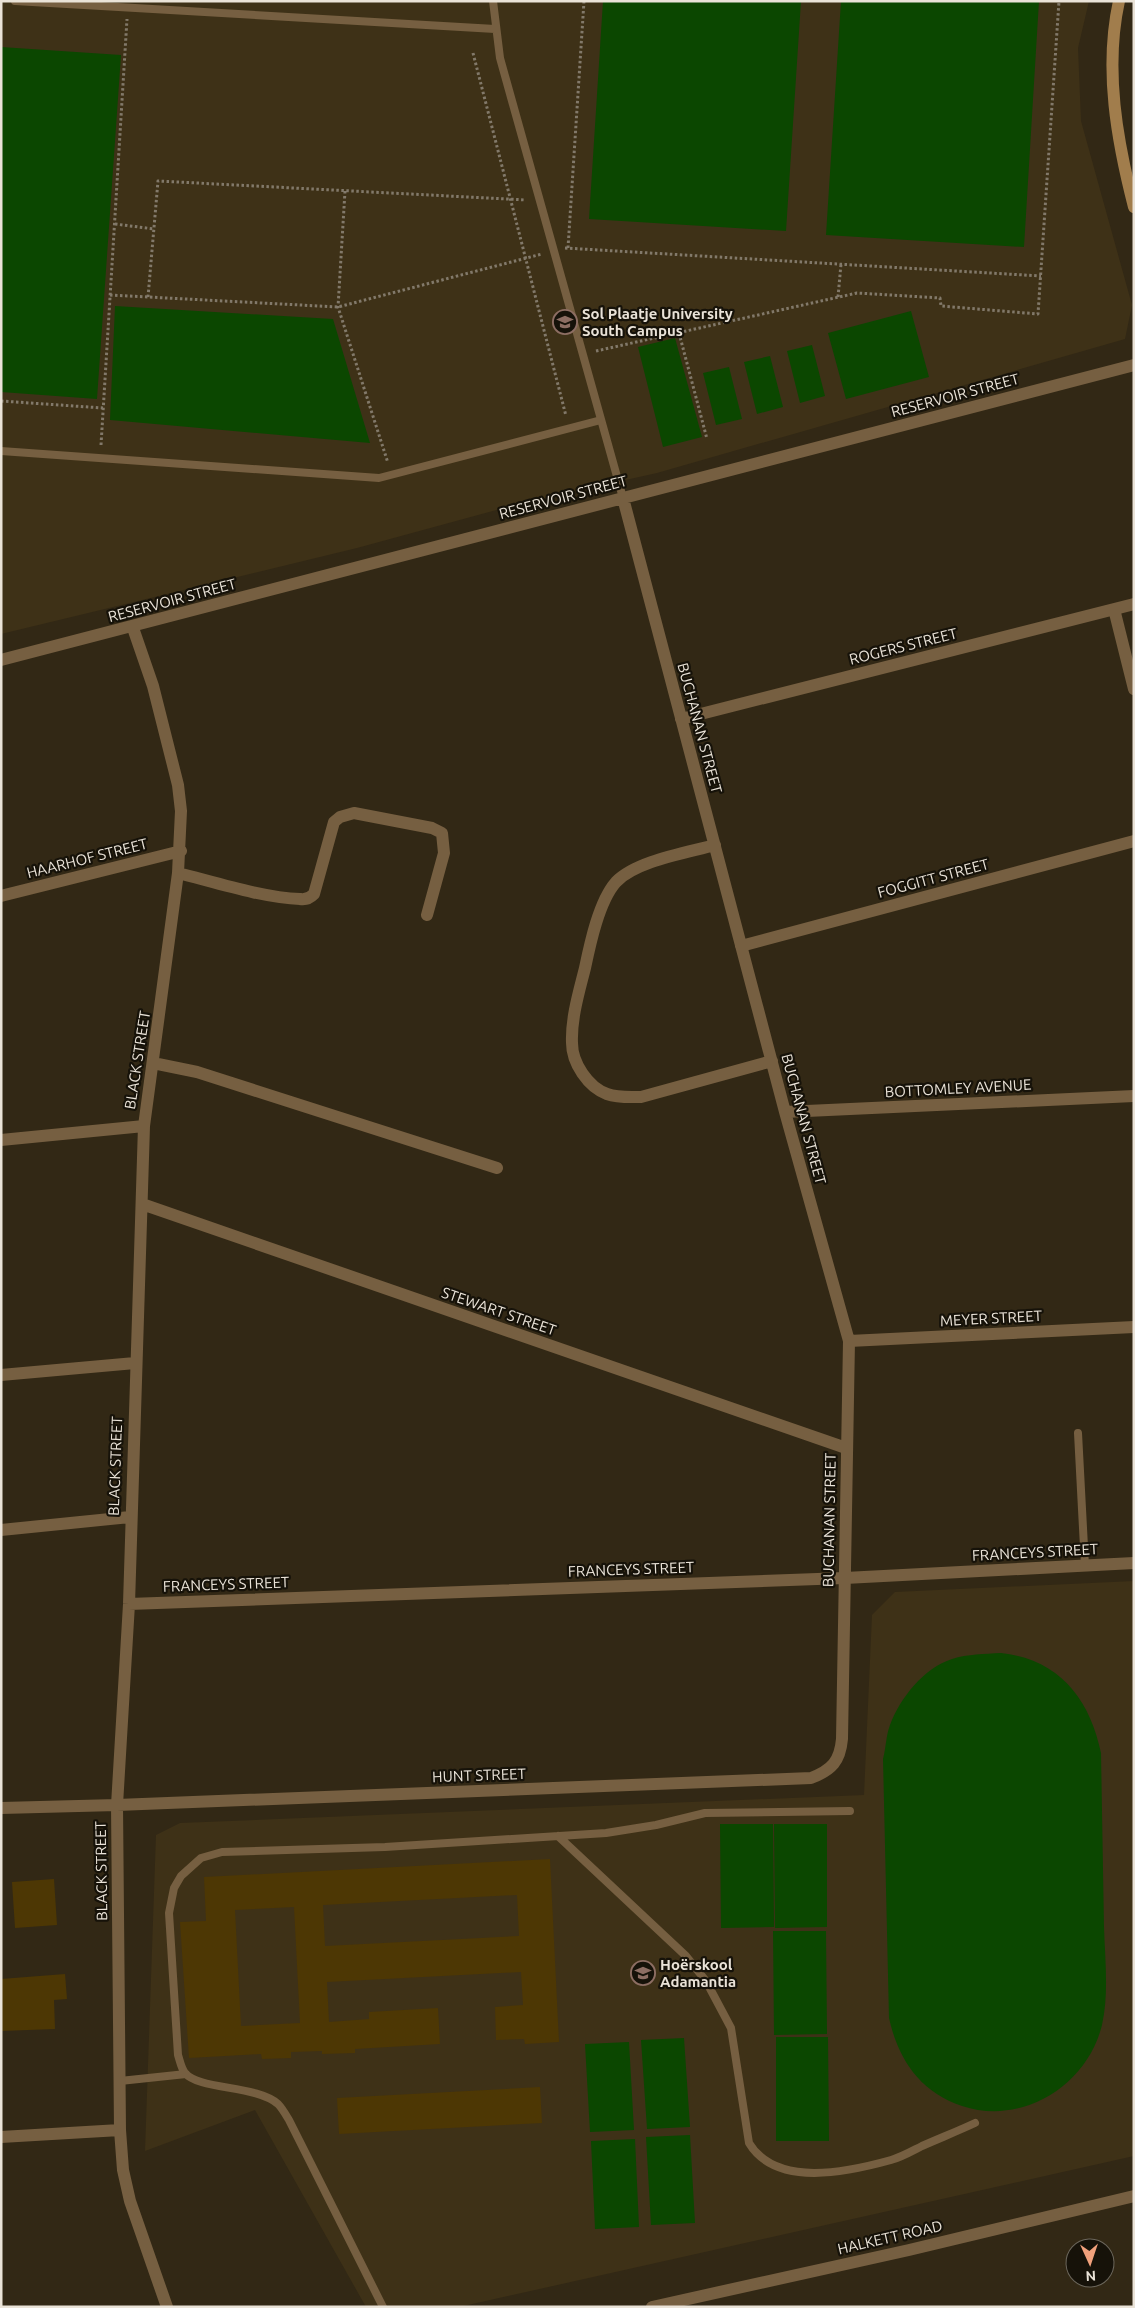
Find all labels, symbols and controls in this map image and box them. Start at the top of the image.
place label: Sol Plaatje University South Campus [582,305,733,339]
school or university icon: Sol Plaatje University South Campus [552,309,578,335]
street label: RESERVOIR STREET [889,370,1021,420]
street label: RESERVOIR STREET [497,472,629,522]
street label: RESERVOIR STREET [106,575,238,625]
street label: ROGERS STREET [847,624,959,668]
street label: BUCHANAN STREET [674,661,726,796]
street label: HAARHOF STREET [25,835,150,881]
street label: FOGGITT STREET [876,855,991,901]
street label: BLACK STREET [121,1009,153,1111]
street label: BUCHANAN STREET [778,1052,830,1187]
street label: BOTTOMLEY AVENUE [884,1076,1032,1100]
street label: STEWART STREET [440,1283,559,1339]
street label: MEYER STREET [940,1307,1043,1329]
street label: BLACK STREET [105,1415,125,1516]
street label: BUCHANAN STREET [819,1452,839,1587]
street label: FRANCEYS STREET [971,1540,1099,1564]
street label: FRANCEYS STREET [568,1558,695,1580]
street label: FRANCEYS STREET [163,1573,290,1595]
street label: HUNT STREET [432,1765,527,1785]
street label: BLACK STREET [92,1820,110,1921]
place label: Hoërskool Adamantia [660,1956,736,1990]
school or university icon: Hoërskool Adamantia [630,1960,656,1986]
street label: HALKETT ROAD [836,2217,944,2257]
north arrow [1065,2238,1115,2288]
text: N [1085,2268,1096,2284]

